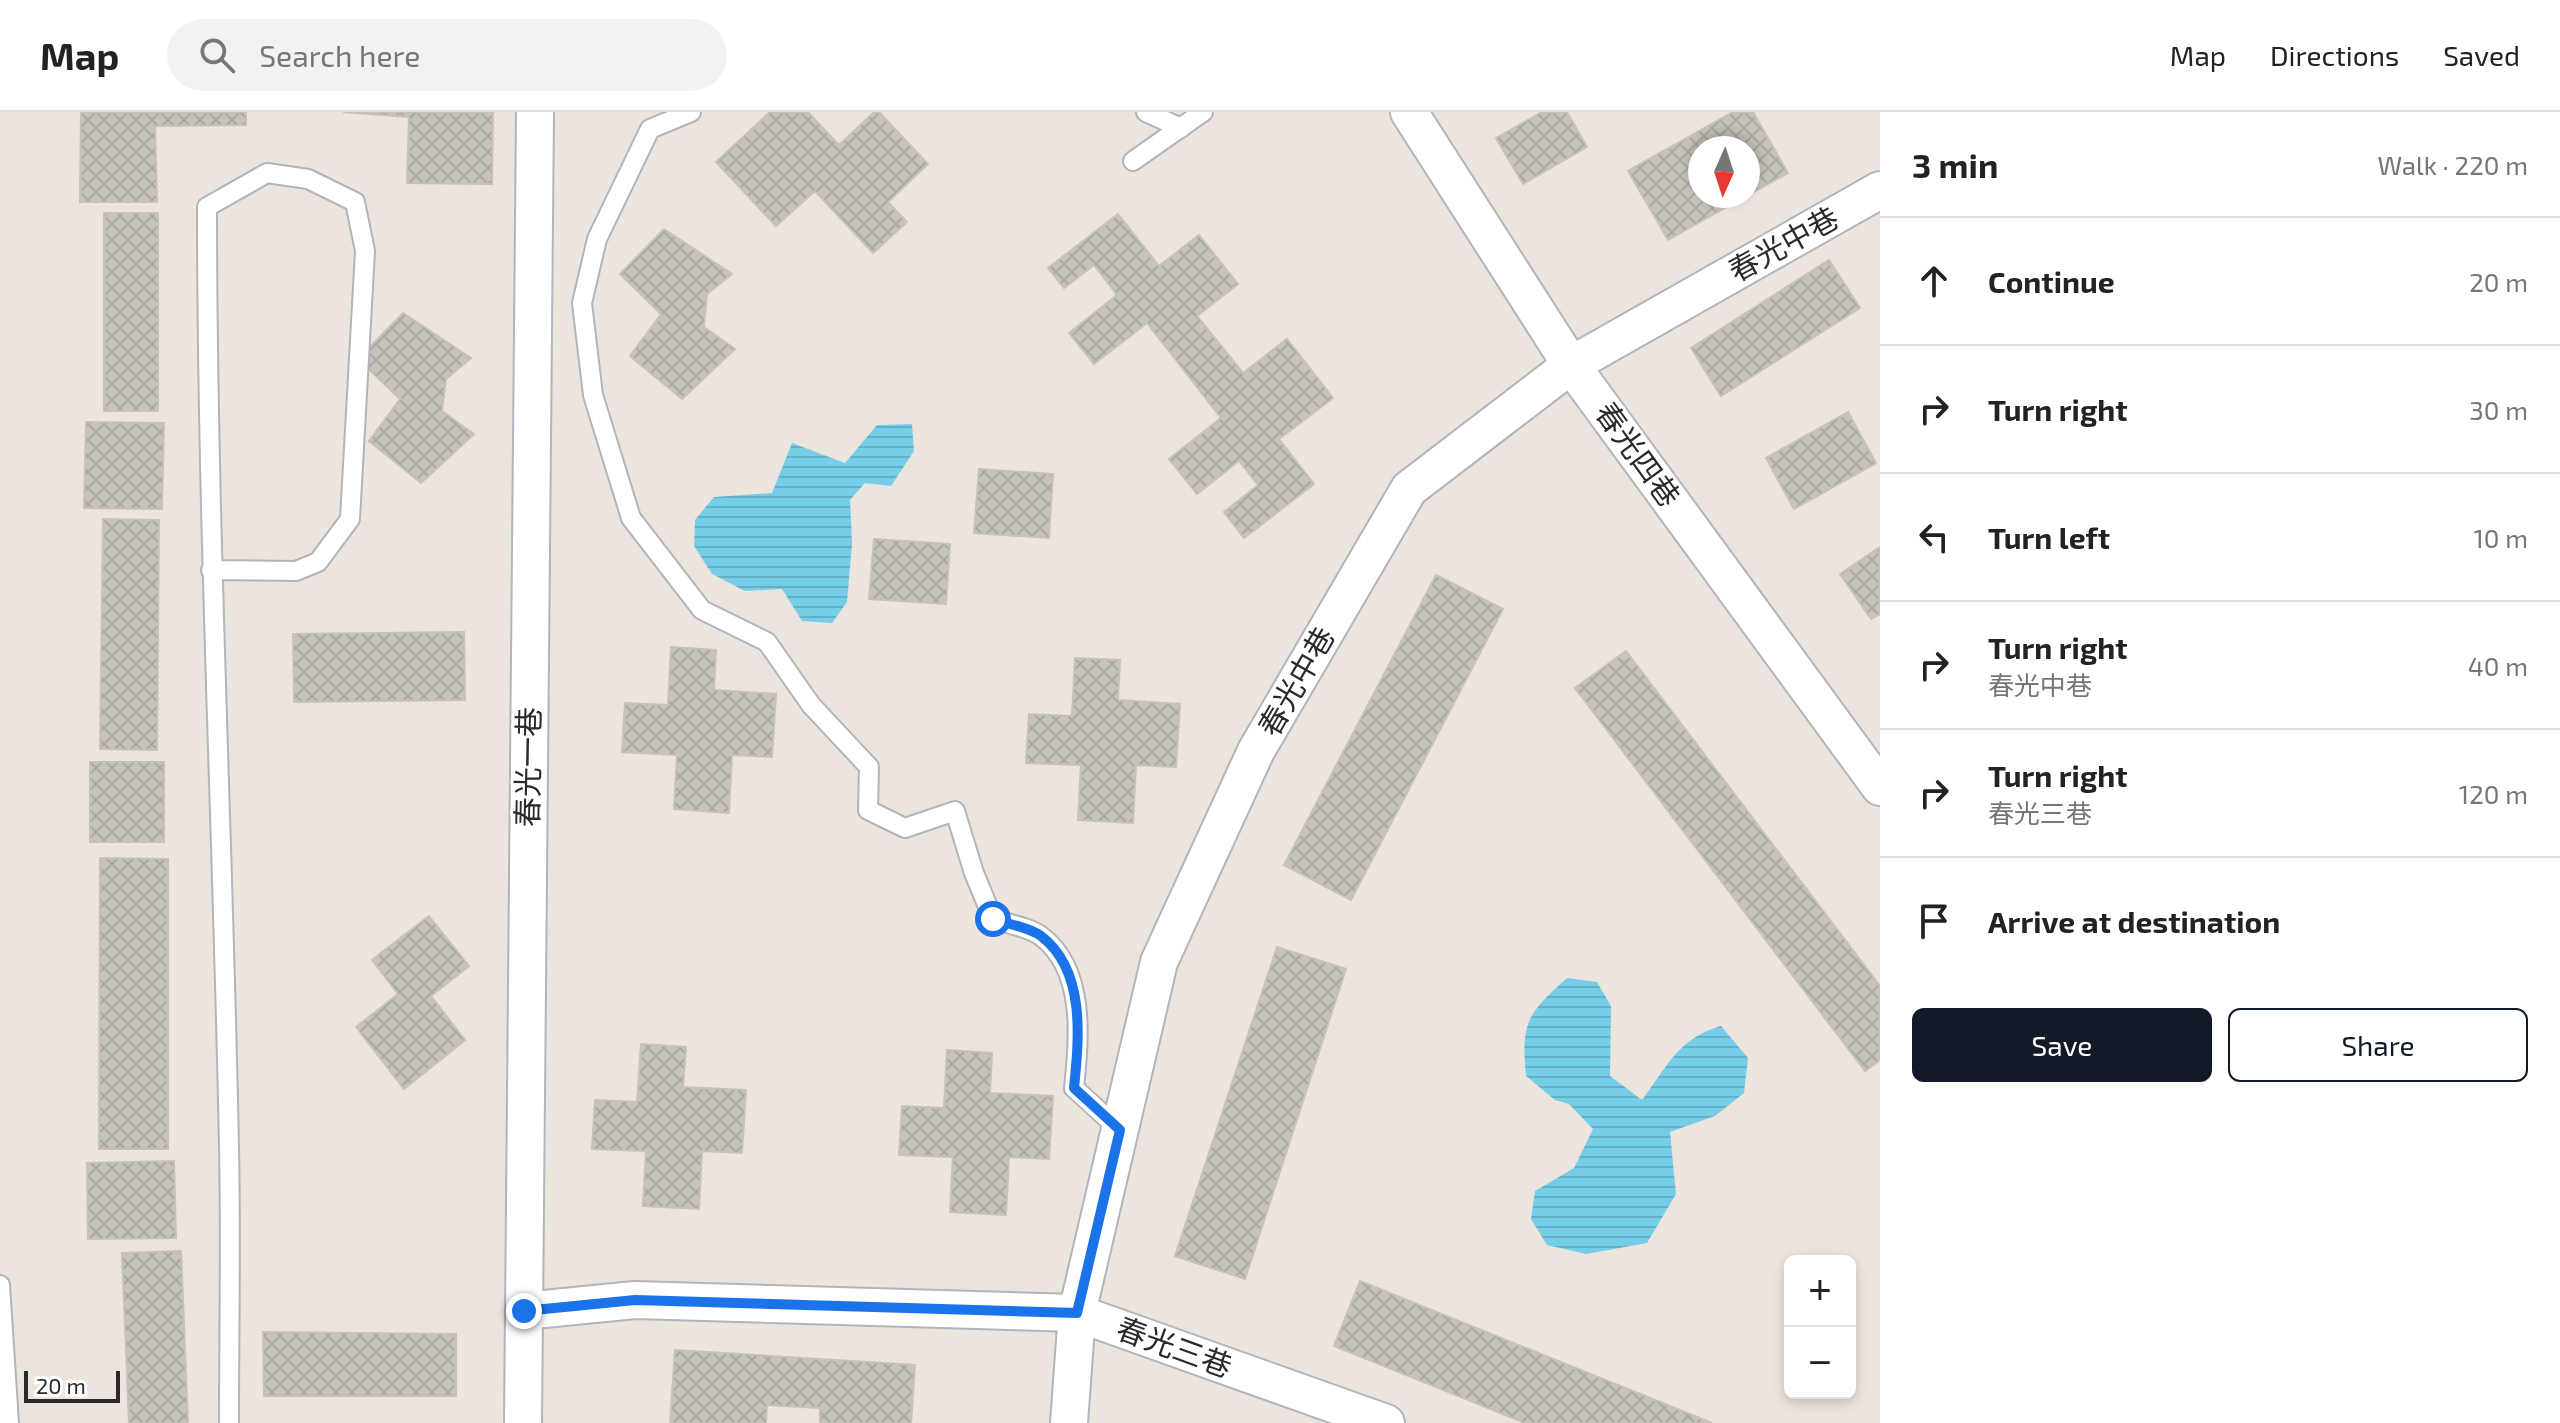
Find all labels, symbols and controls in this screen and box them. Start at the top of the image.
search box [167,19,727,91]
text: Map [40,32,119,78]
icon: search [195,33,239,77]
text: Search here [259,37,420,73]
text: Map [2170,38,2226,72]
text: Directions [2270,38,2399,72]
text: Saved [2443,38,2520,72]
north arrow [1688,136,1760,208]
text: 3 min [1912,144,1998,185]
text: Walk · 220 m [2377,149,2528,180]
street label: 春光中巷 [1722,198,1844,288]
icon: ahead [1912,259,1956,303]
text: Continue [1988,263,2115,299]
text: 20 m [2469,266,2528,297]
icon: right [1912,387,1956,431]
text: Turn right [1988,391,2128,427]
text: 30 m [2469,394,2528,425]
street label: 春光四巷 [1589,395,1688,513]
icon: left [1912,515,1956,559]
text: Turn left [1988,519,2110,555]
text: 10 m [2473,522,2528,553]
street label: 春光中巷 [1250,620,1341,742]
text: Turn right [1988,629,2128,665]
icon: right [1912,643,1956,687]
text: 40 m [2468,650,2528,681]
text: 春光中巷 [1988,669,2092,700]
street label: 春光一巷 [508,707,546,827]
text: Turn right [1988,757,2128,793]
icon: right [1912,771,1956,815]
text: 120 m [2459,778,2528,809]
text: 春光三巷 [1988,797,2092,828]
icon: arrive [1912,899,1956,943]
route start [975,901,1011,937]
text: Arrive at destination [1988,903,2280,939]
button: Save [1912,1008,2212,1082]
button: Share [2228,1008,2528,1082]
map controls [1784,1255,1856,1399]
button: + [1784,1255,1856,1327]
route end [506,1293,542,1329]
street label: 春光三巷 [1112,1309,1237,1384]
button: − [1784,1327,1856,1399]
scale bar [24,1367,120,1403]
text: 20 m [36,1372,86,1398]

